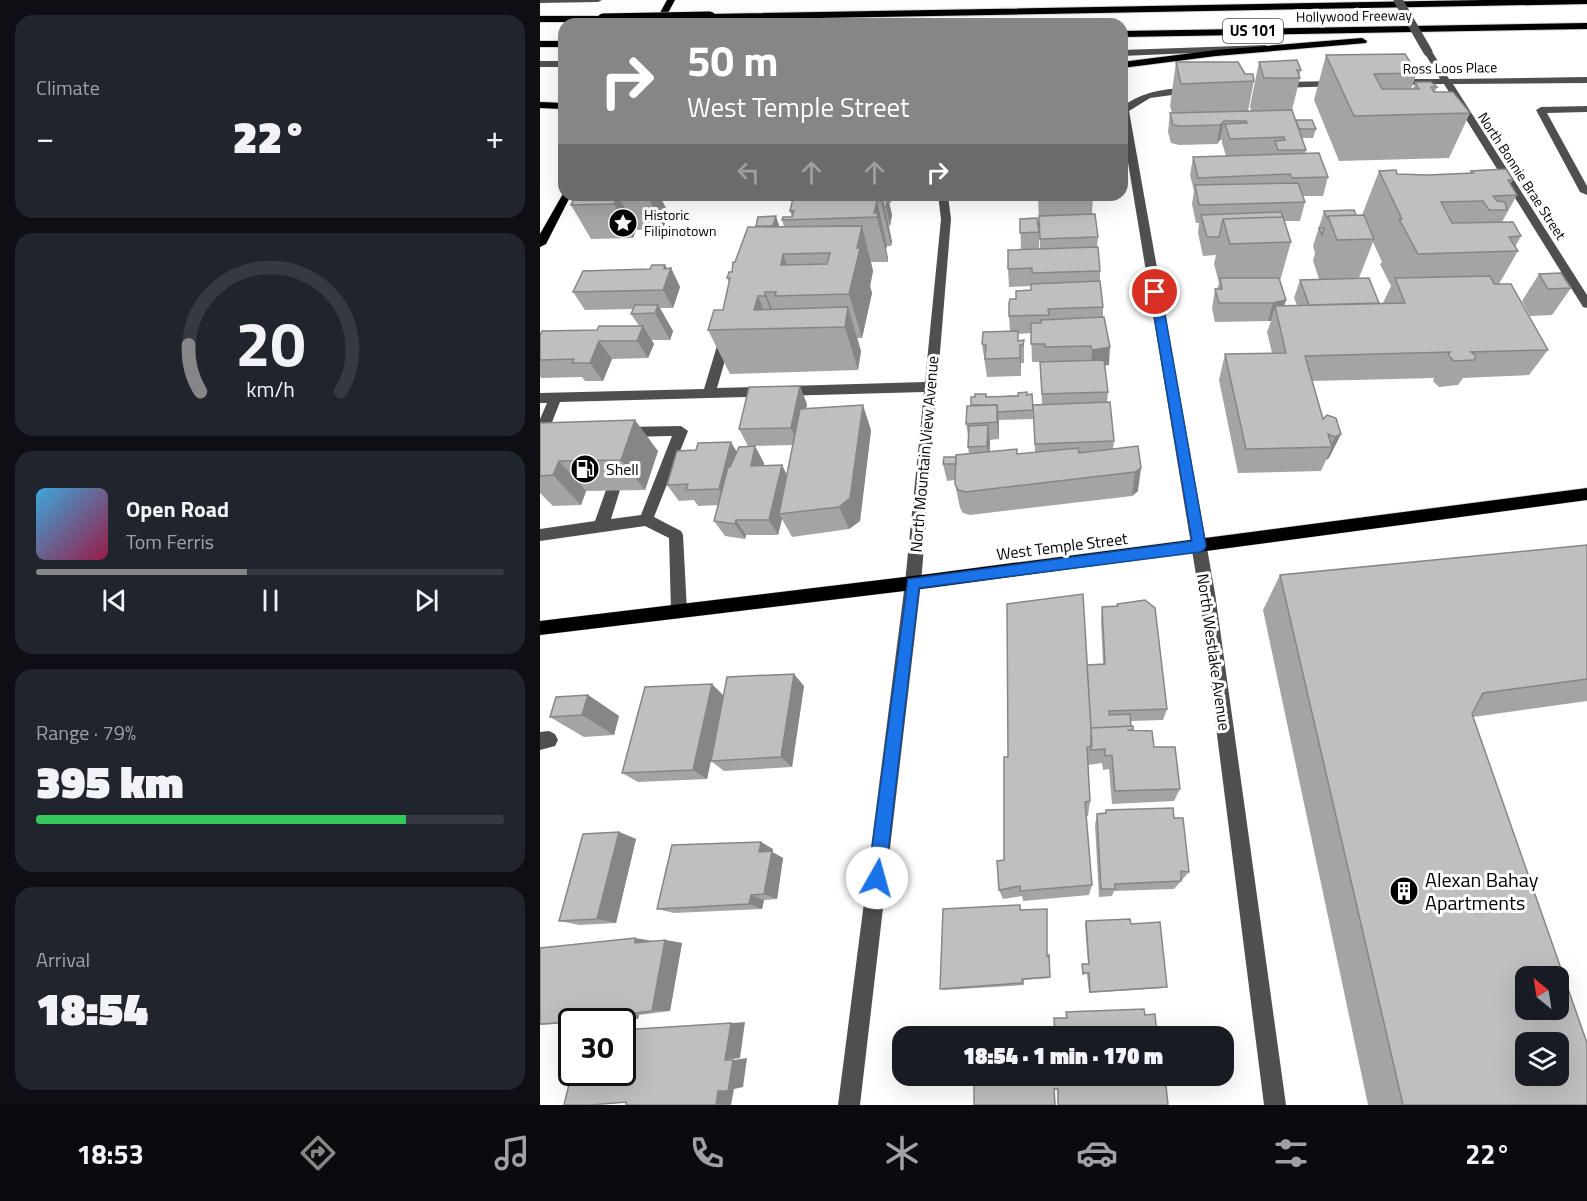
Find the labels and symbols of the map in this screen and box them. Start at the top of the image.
street label: Hollywood Freeway [1296,4,1412,27]
road number: US 101 [1223,19,1283,43]
street label: Ross Loos Place [1402,56,1497,79]
street label: North Bonnie Brae Street [1473,108,1572,244]
place label: Historic Filipinotown [644,204,716,241]
place icon: Historic Filipinotown [607,207,639,239]
pin [1129,266,1180,317]
street label: North Mountain View Avenue [903,355,945,553]
fuel station icon: Shell [569,453,601,485]
place label: Shell [606,457,639,481]
street label: West Temple Street [995,526,1129,566]
street label: North Westlake Avenue [1191,572,1237,732]
position arrow [845,846,909,910]
place label: Alexan Bahay Apartments [1425,864,1539,918]
building icon: Alexan Bahay Apartments [1388,875,1420,907]
north arrow [1515,966,1569,1020]
speed limit sign: 30 [558,1008,636,1086]

